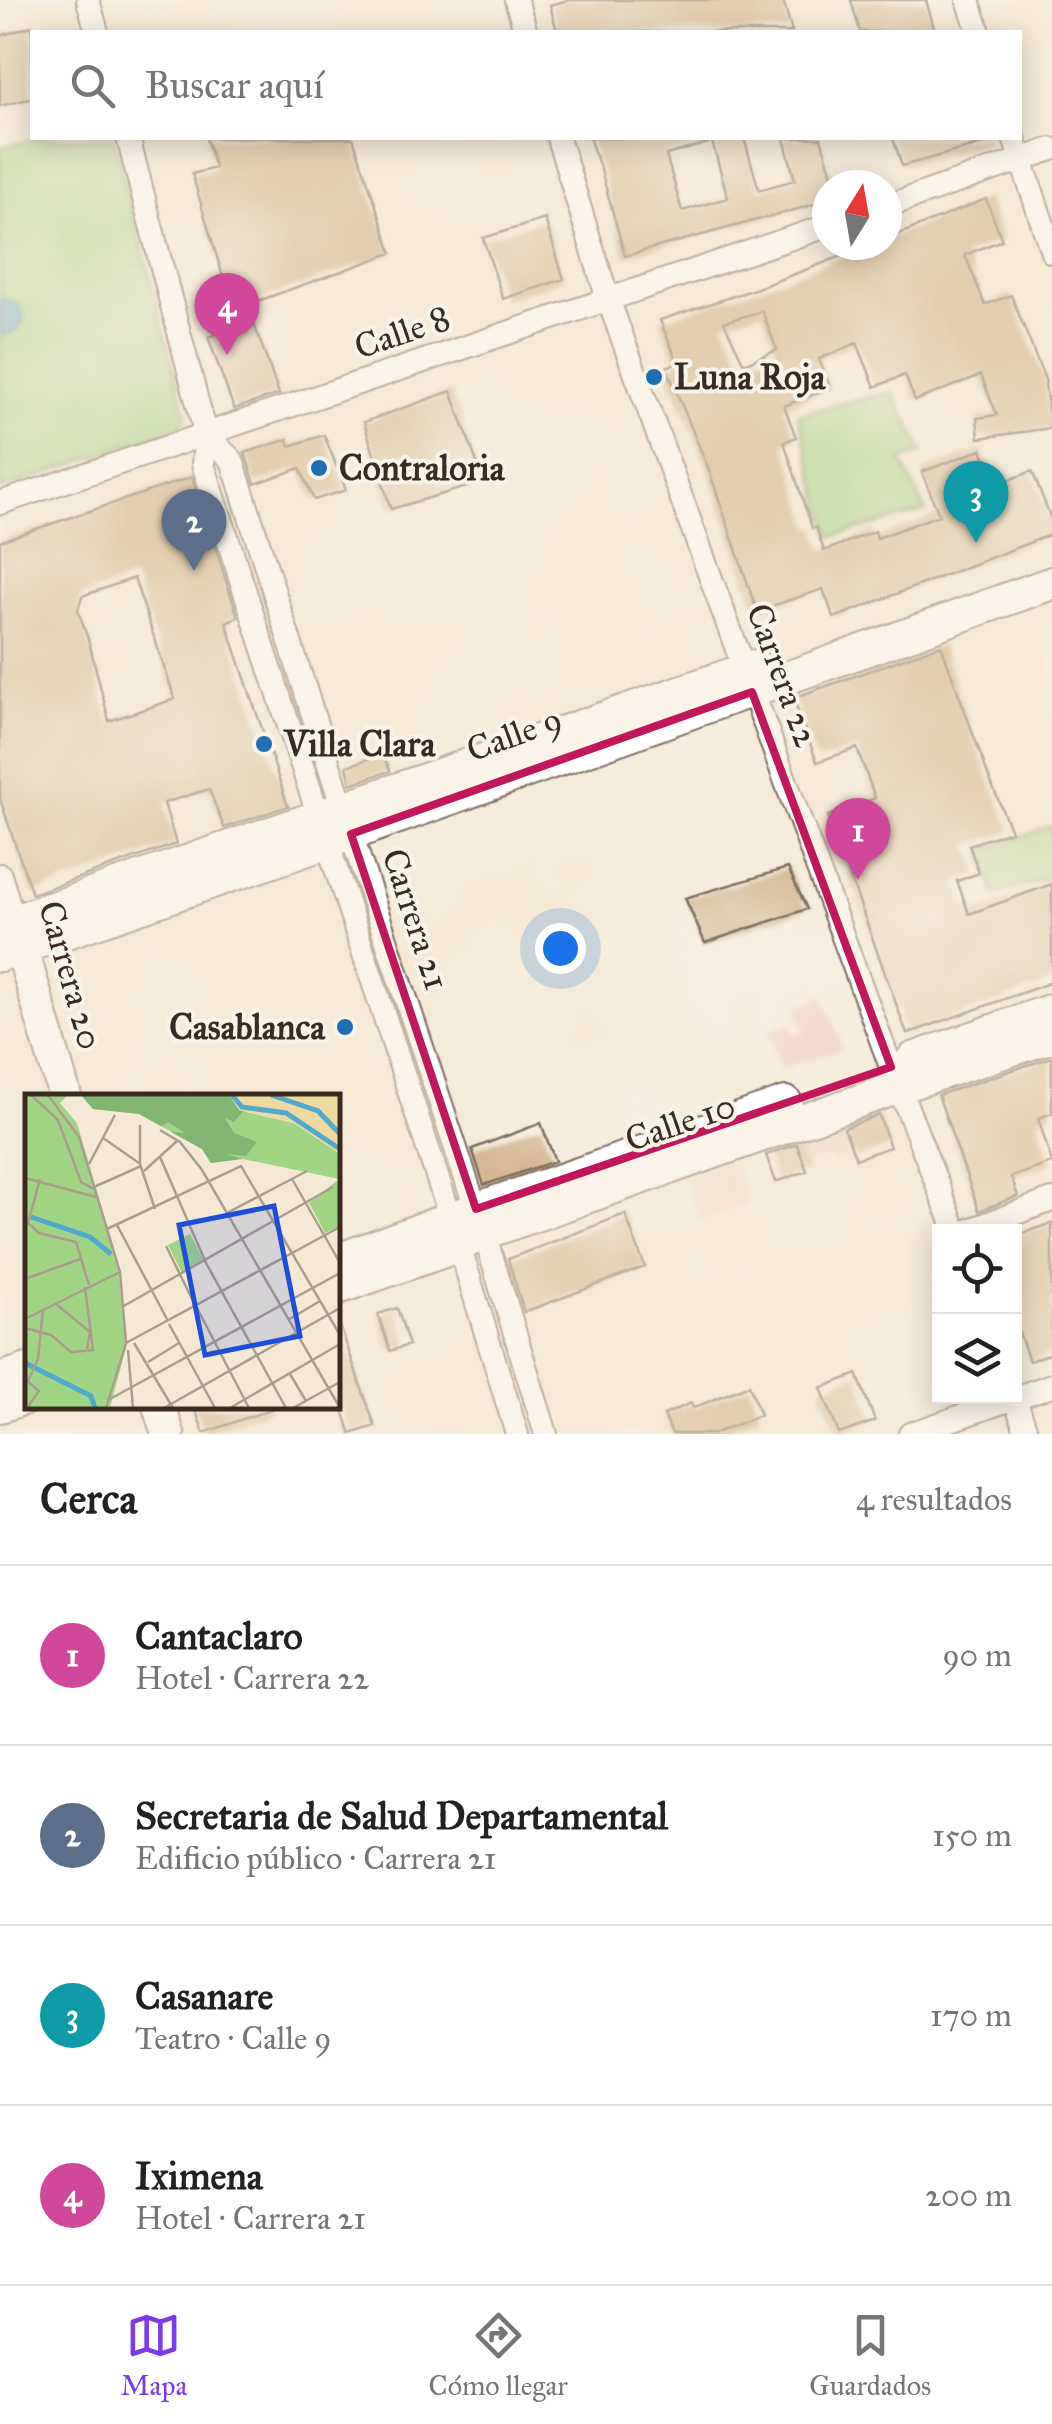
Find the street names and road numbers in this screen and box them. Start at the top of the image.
street label: Calle 8 [349,296,456,369]
street label: Carrera 22 [737,598,828,753]
street label: Calle 9 [461,697,568,771]
street label: Carrera 21 [373,843,458,995]
street label: Carrera 20 [29,896,112,1054]
street label: Calle 10 [619,1084,741,1161]

